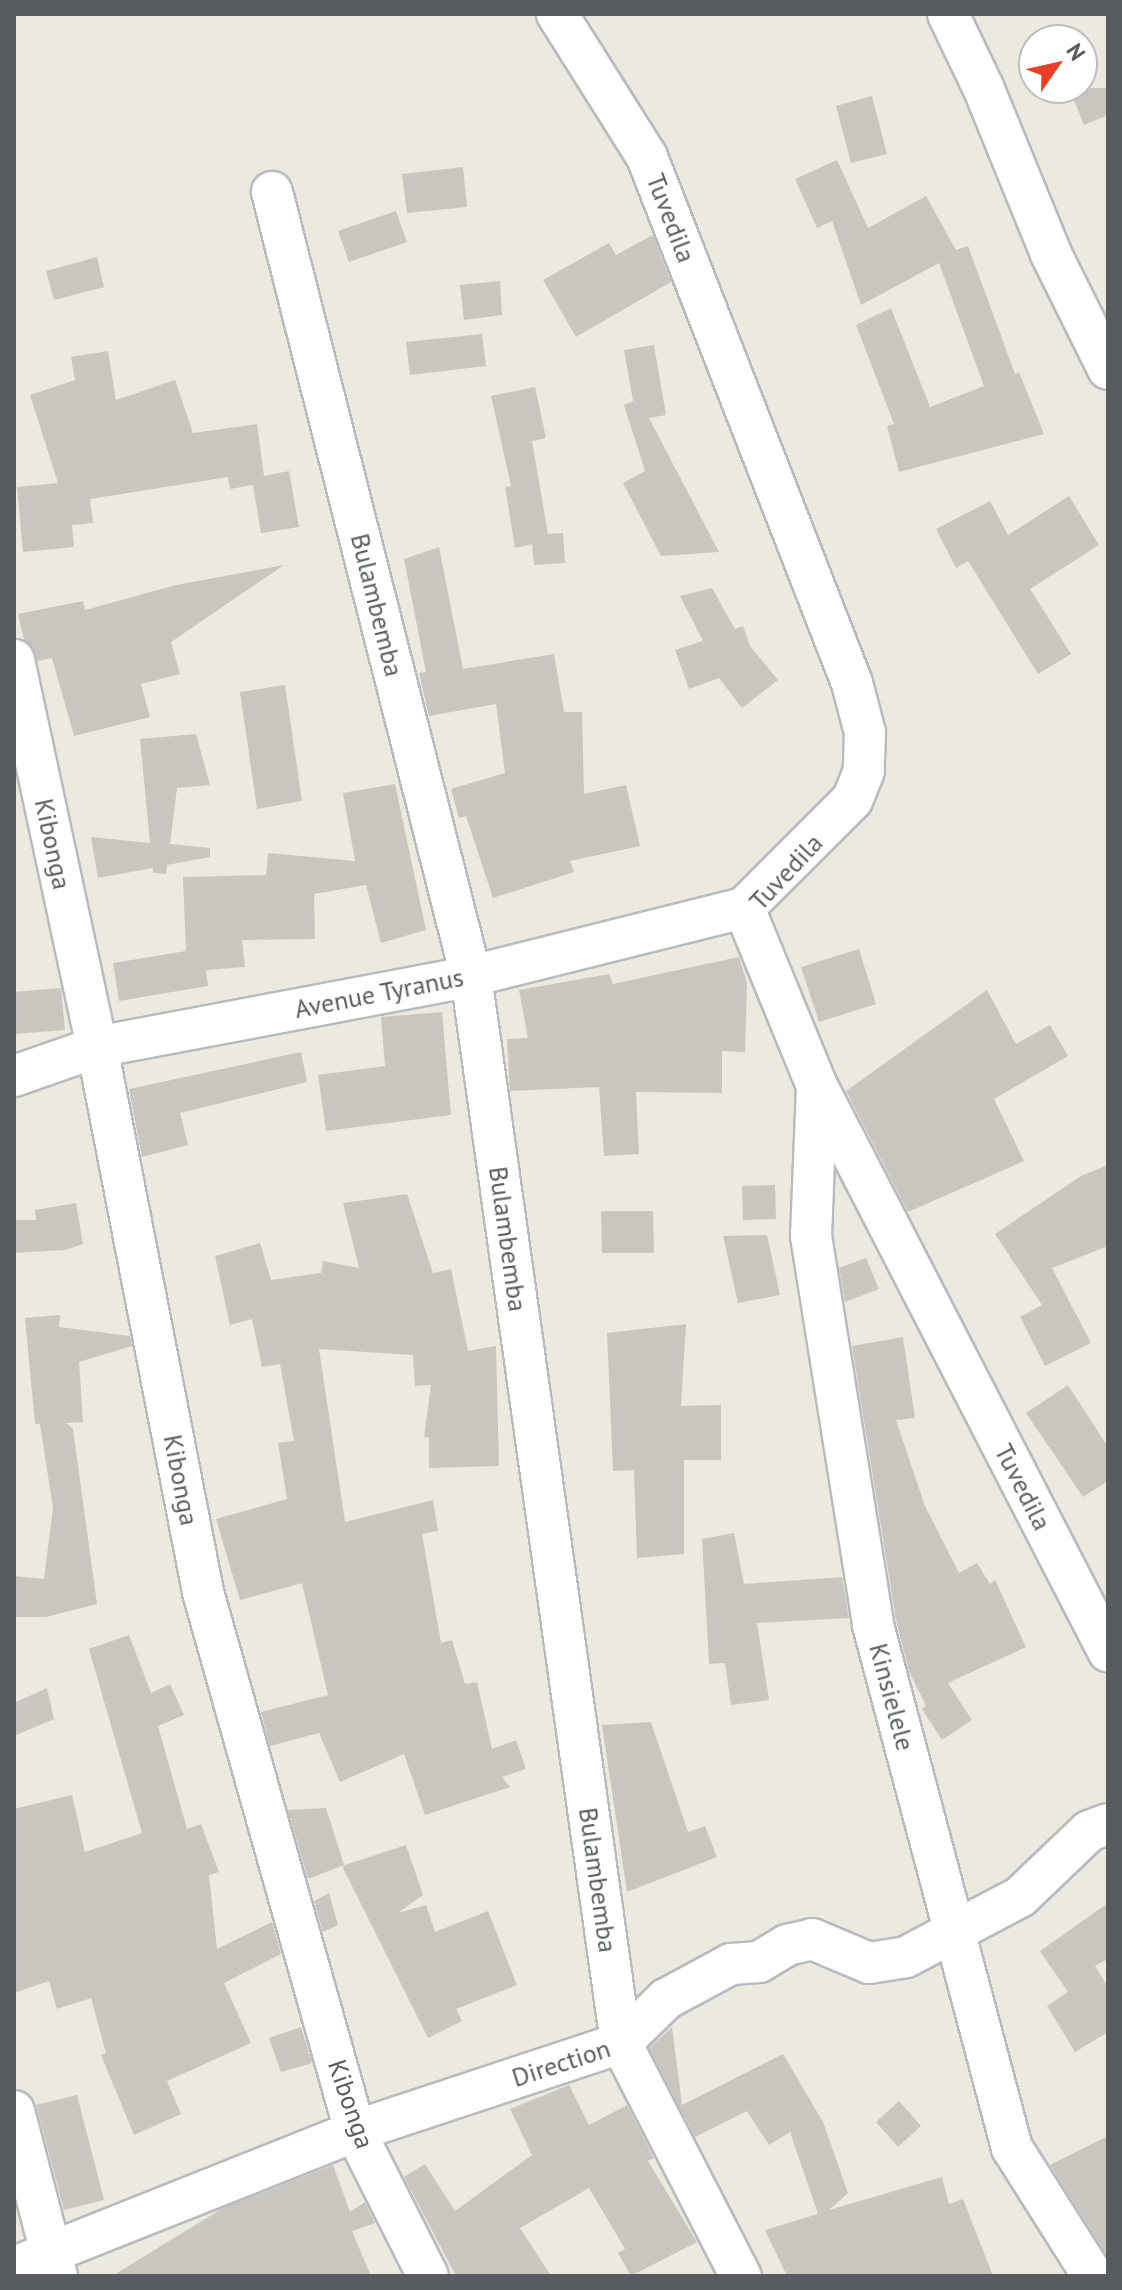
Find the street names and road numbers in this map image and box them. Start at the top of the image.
street label: Tuvedila [640,169,702,267]
street label: Bulambemba [344,530,410,680]
street label: Kibonga [28,796,78,892]
street label: Tuvedila [743,827,829,917]
street label: Avenue Tyranus [291,961,467,1025]
street label: Bulambemba [482,1164,534,1314]
street label: Kibonga [157,1432,205,1528]
street label: Tuvedila [988,1439,1058,1535]
street label: Kinsielele [863,1640,921,1754]
street label: Bulambemba [572,1805,624,1955]
street label: Direction [508,2032,614,2094]
street label: Kibonga [321,2055,381,2153]

